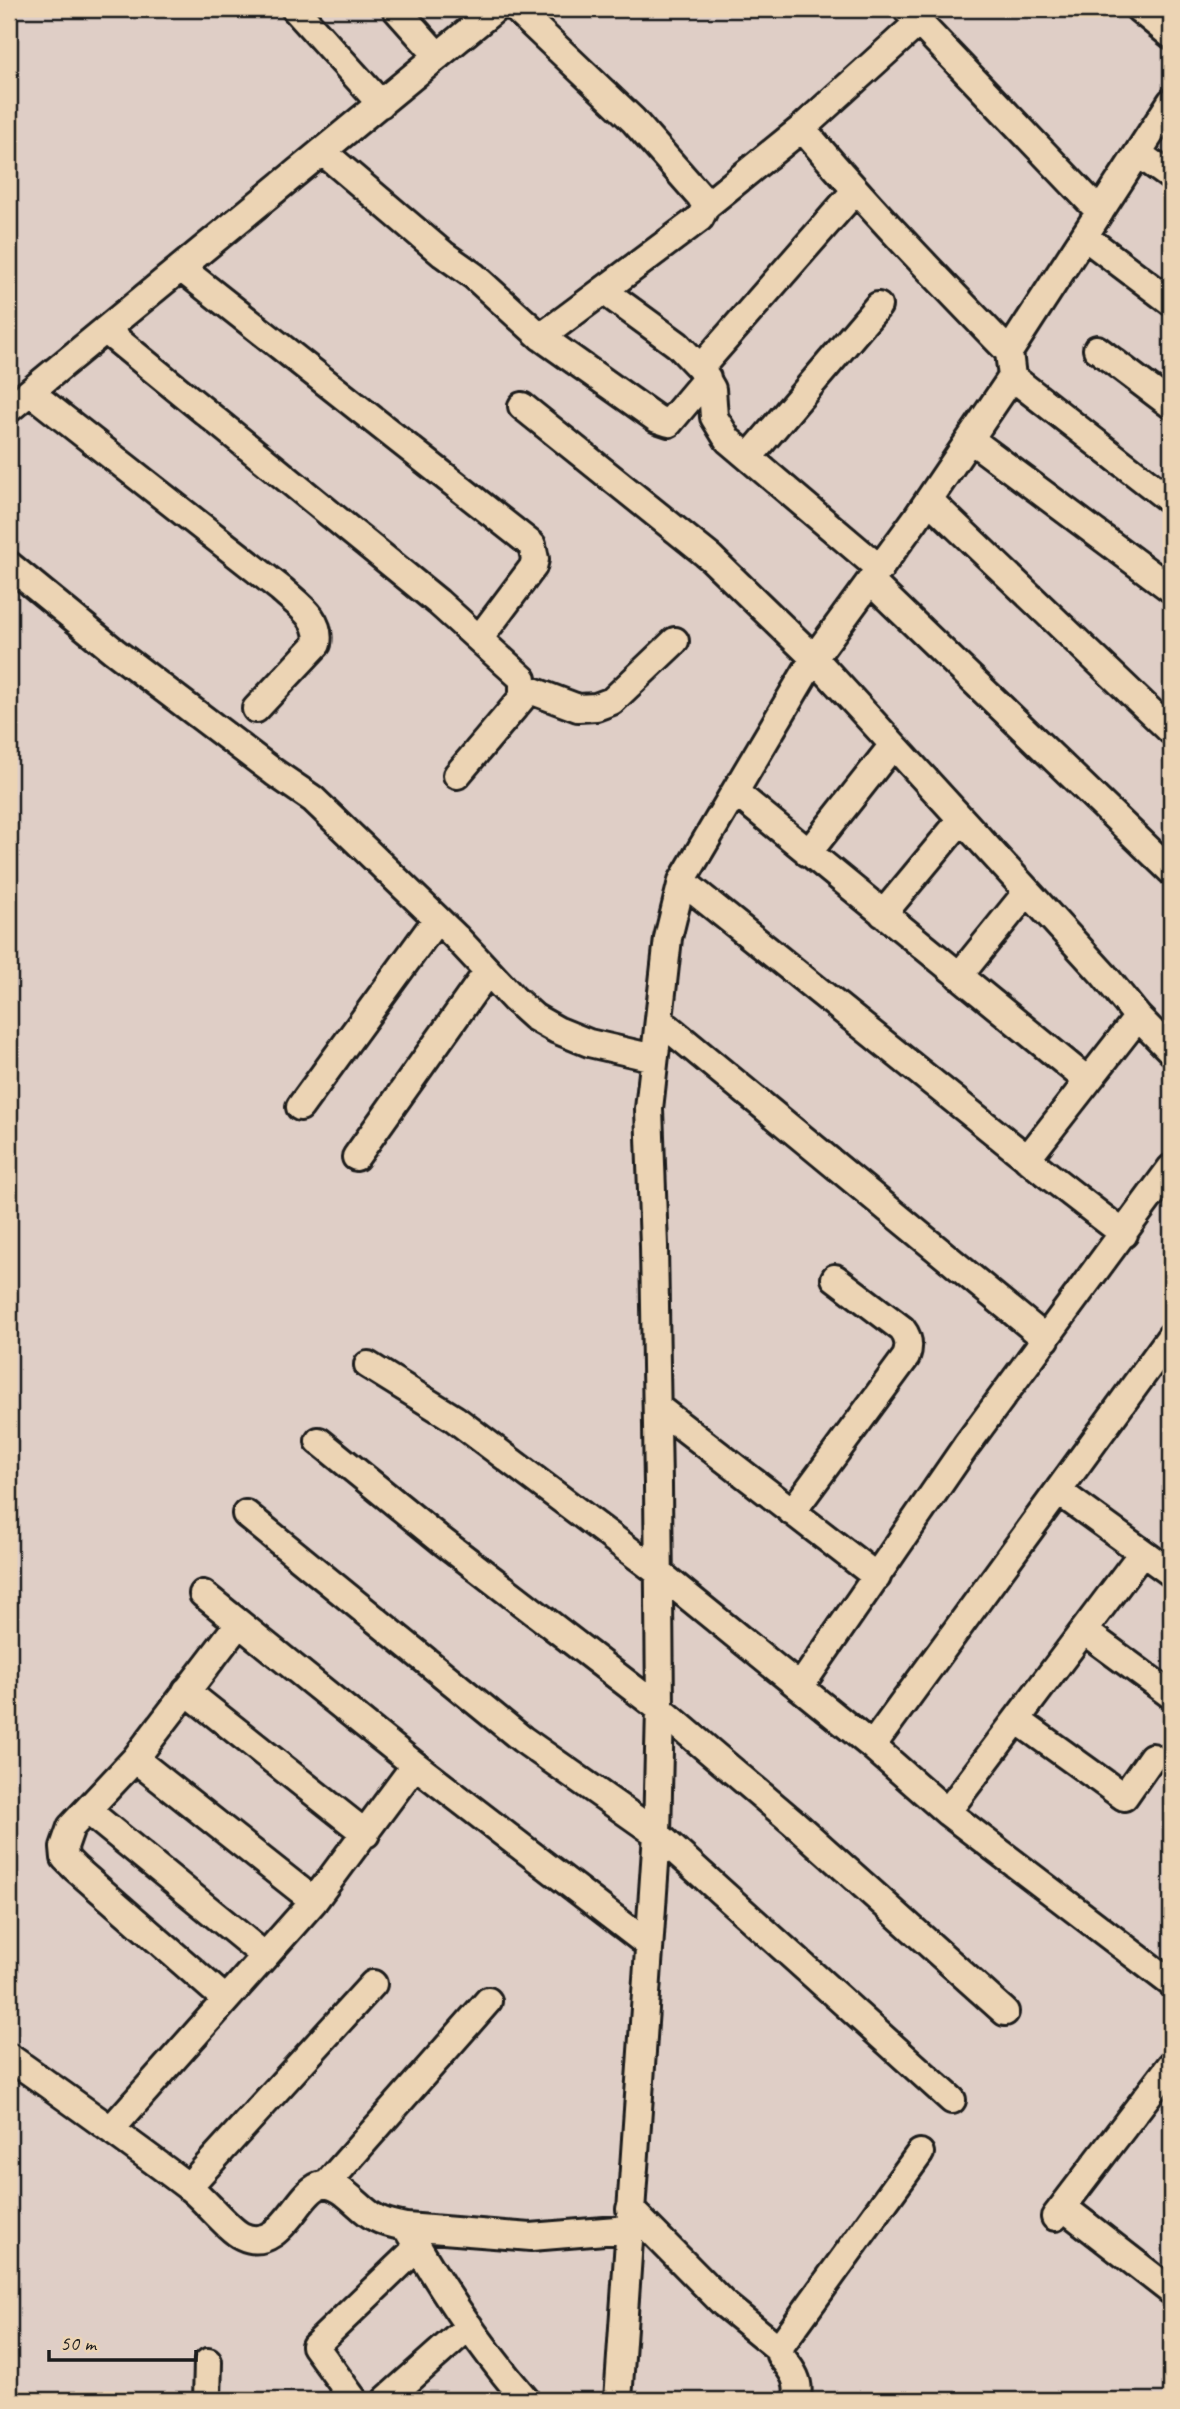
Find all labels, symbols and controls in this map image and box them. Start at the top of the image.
scale bar [49,2318,196,2362]
text: 50 m [60,2330,98,2356]

